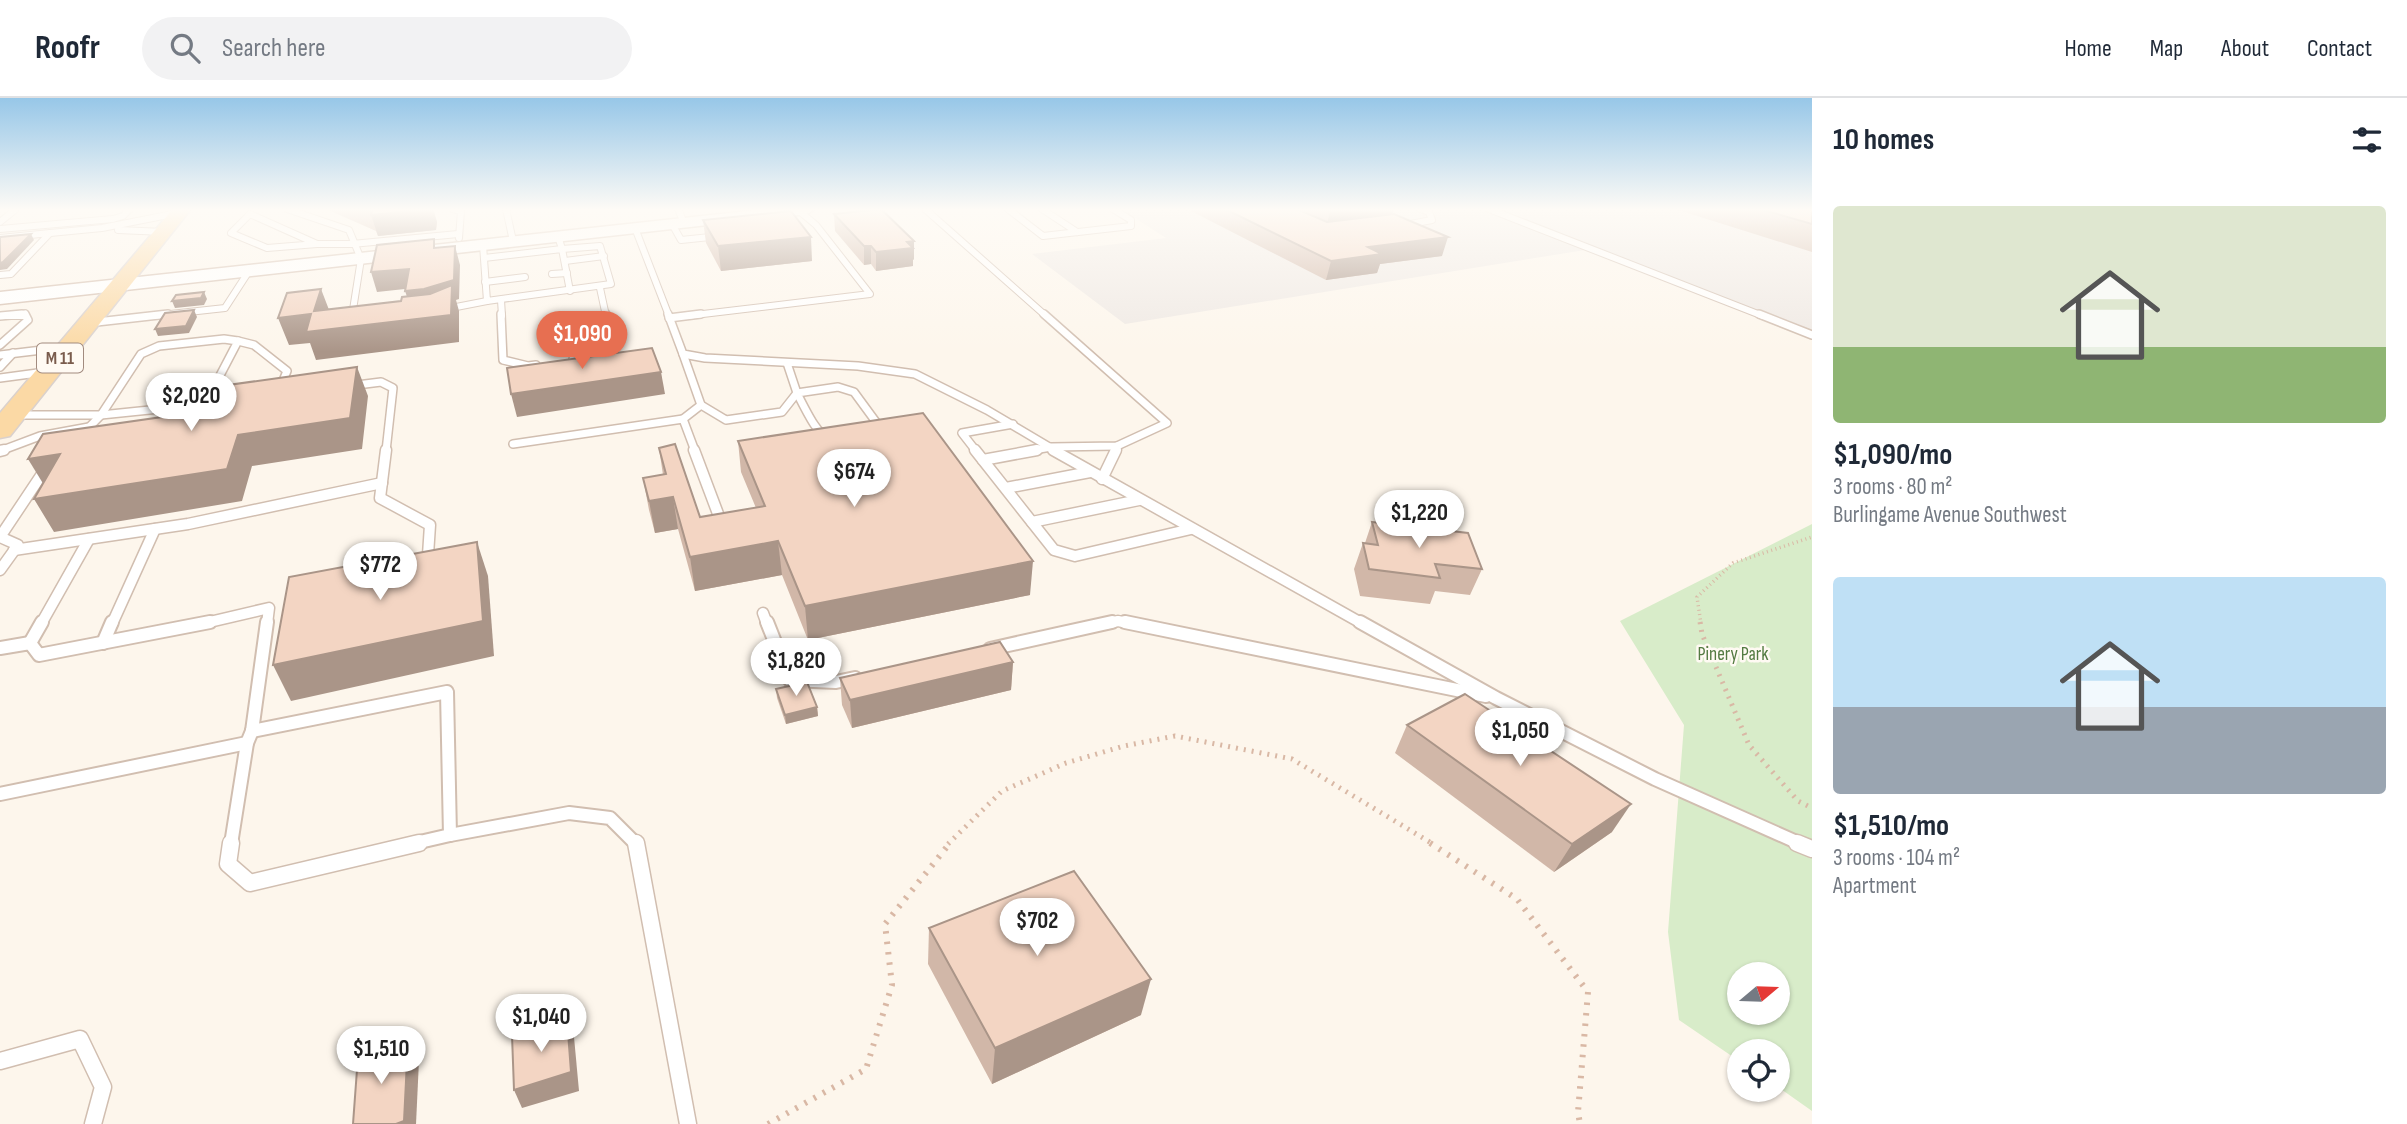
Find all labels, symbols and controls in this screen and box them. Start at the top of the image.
search box [142,17,632,80]
text: Roofr [35,28,100,68]
icon: search [166,29,204,67]
text: Search here [222,33,325,64]
text: Home [2064,34,2112,63]
text: Map [2150,34,2183,63]
text: About [2221,34,2269,63]
text: Contact [2307,34,2372,63]
icon: filters [2348,121,2386,159]
text: 10 homes [1833,122,1934,158]
icon: home [2047,252,2173,378]
pin: $1,090 [525,312,639,371]
text: $1,090 [552,320,612,348]
road number: M 11 [37,344,83,372]
pin: $2,020 [134,374,248,433]
text: $2,020 [162,382,220,410]
text: $1,090/mo [1833,437,1952,473]
pin: $674 [813,450,895,509]
text: $674 [833,458,875,486]
text: 3 rooms · 80 m² [1833,473,1952,501]
pin: $1,220 [1362,490,1476,550]
text: $1,220 [1390,499,1448,527]
text: Burlingame Avenue Southwest [1833,501,2067,529]
pin: $772 [339,542,421,602]
text: $772 [359,551,401,579]
icon: home [2047,623,2173,749]
pin: $1,820 [739,638,853,698]
park label: Pinery Park [1697,643,1769,666]
text: $1,820 [767,647,825,675]
pin: $1,050 [1463,708,1577,768]
text: $1,050 [1491,717,1549,745]
text: $1,510/mo [1833,808,1949,844]
text: 3 rooms · 104 m² [1833,844,1960,872]
text: Apartment [1833,872,1917,900]
pin: $702 [996,898,1078,958]
text: $702 [1016,907,1058,935]
north arrow [1727,962,1790,1026]
map controls [1727,962,1790,1102]
pin: $1,040 [484,995,598,1054]
text: $1,040 [511,1003,571,1031]
pin: $1,510 [324,1026,438,1086]
text: $1,510 [353,1035,409,1063]
button: locate [1727,1039,1790,1102]

